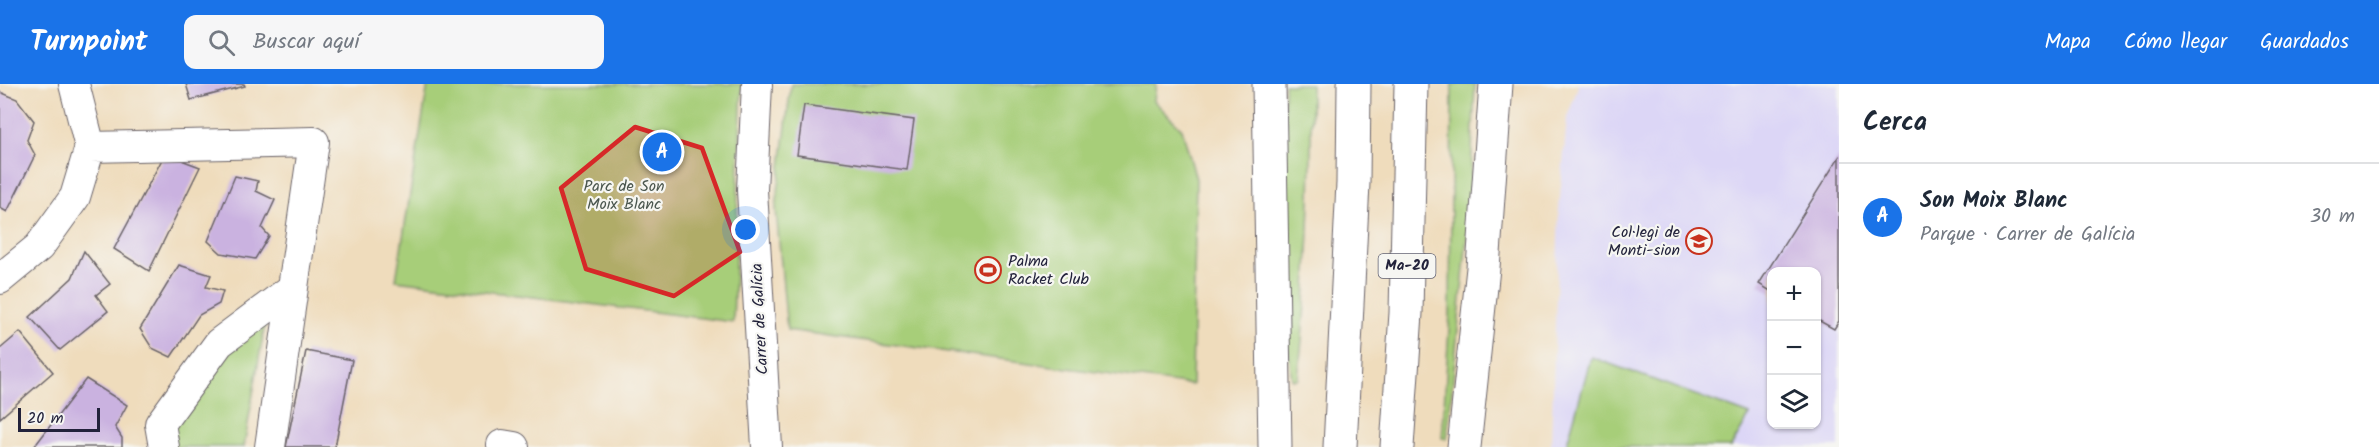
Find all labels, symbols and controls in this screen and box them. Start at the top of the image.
search box [184,15,604,69]
text: Turnpoint [30,20,148,65]
text: Buscar aquí [253,25,360,60]
icon: search [205,26,238,59]
text: Mapa [2044,26,2091,59]
text: Cómo llegar [2124,26,2227,59]
text: Guardados [2260,26,2349,59]
text: Cerca [1863,102,1927,144]
pin: A [642,130,682,174]
park label: Parc de Son Moix Blanc [584,174,664,217]
text: Son Moix Blanc [1920,184,2068,219]
text: A [1876,201,1889,233]
text: 30 m [2310,201,2355,233]
your location [731,215,760,244]
text: Parque · Carrer de Galícia [1920,219,2135,251]
place label: Col·legi de Monti-sion [1608,220,1680,263]
school or university icon: Col·legi de Monti-sion [1684,226,1714,256]
place label: Palma Racket Club [1008,249,1089,292]
road number: Ma-20 [1378,254,1436,278]
sports icon: Palma Racket Club [973,255,1003,285]
street label: Carrer de Galícia [745,263,775,375]
map controls [1767,267,1821,429]
button: + [1767,267,1821,321]
button: − [1767,321,1821,375]
button: layers [1767,375,1821,429]
scale bar [18,405,100,432]
text: 20 m [27,406,63,431]

